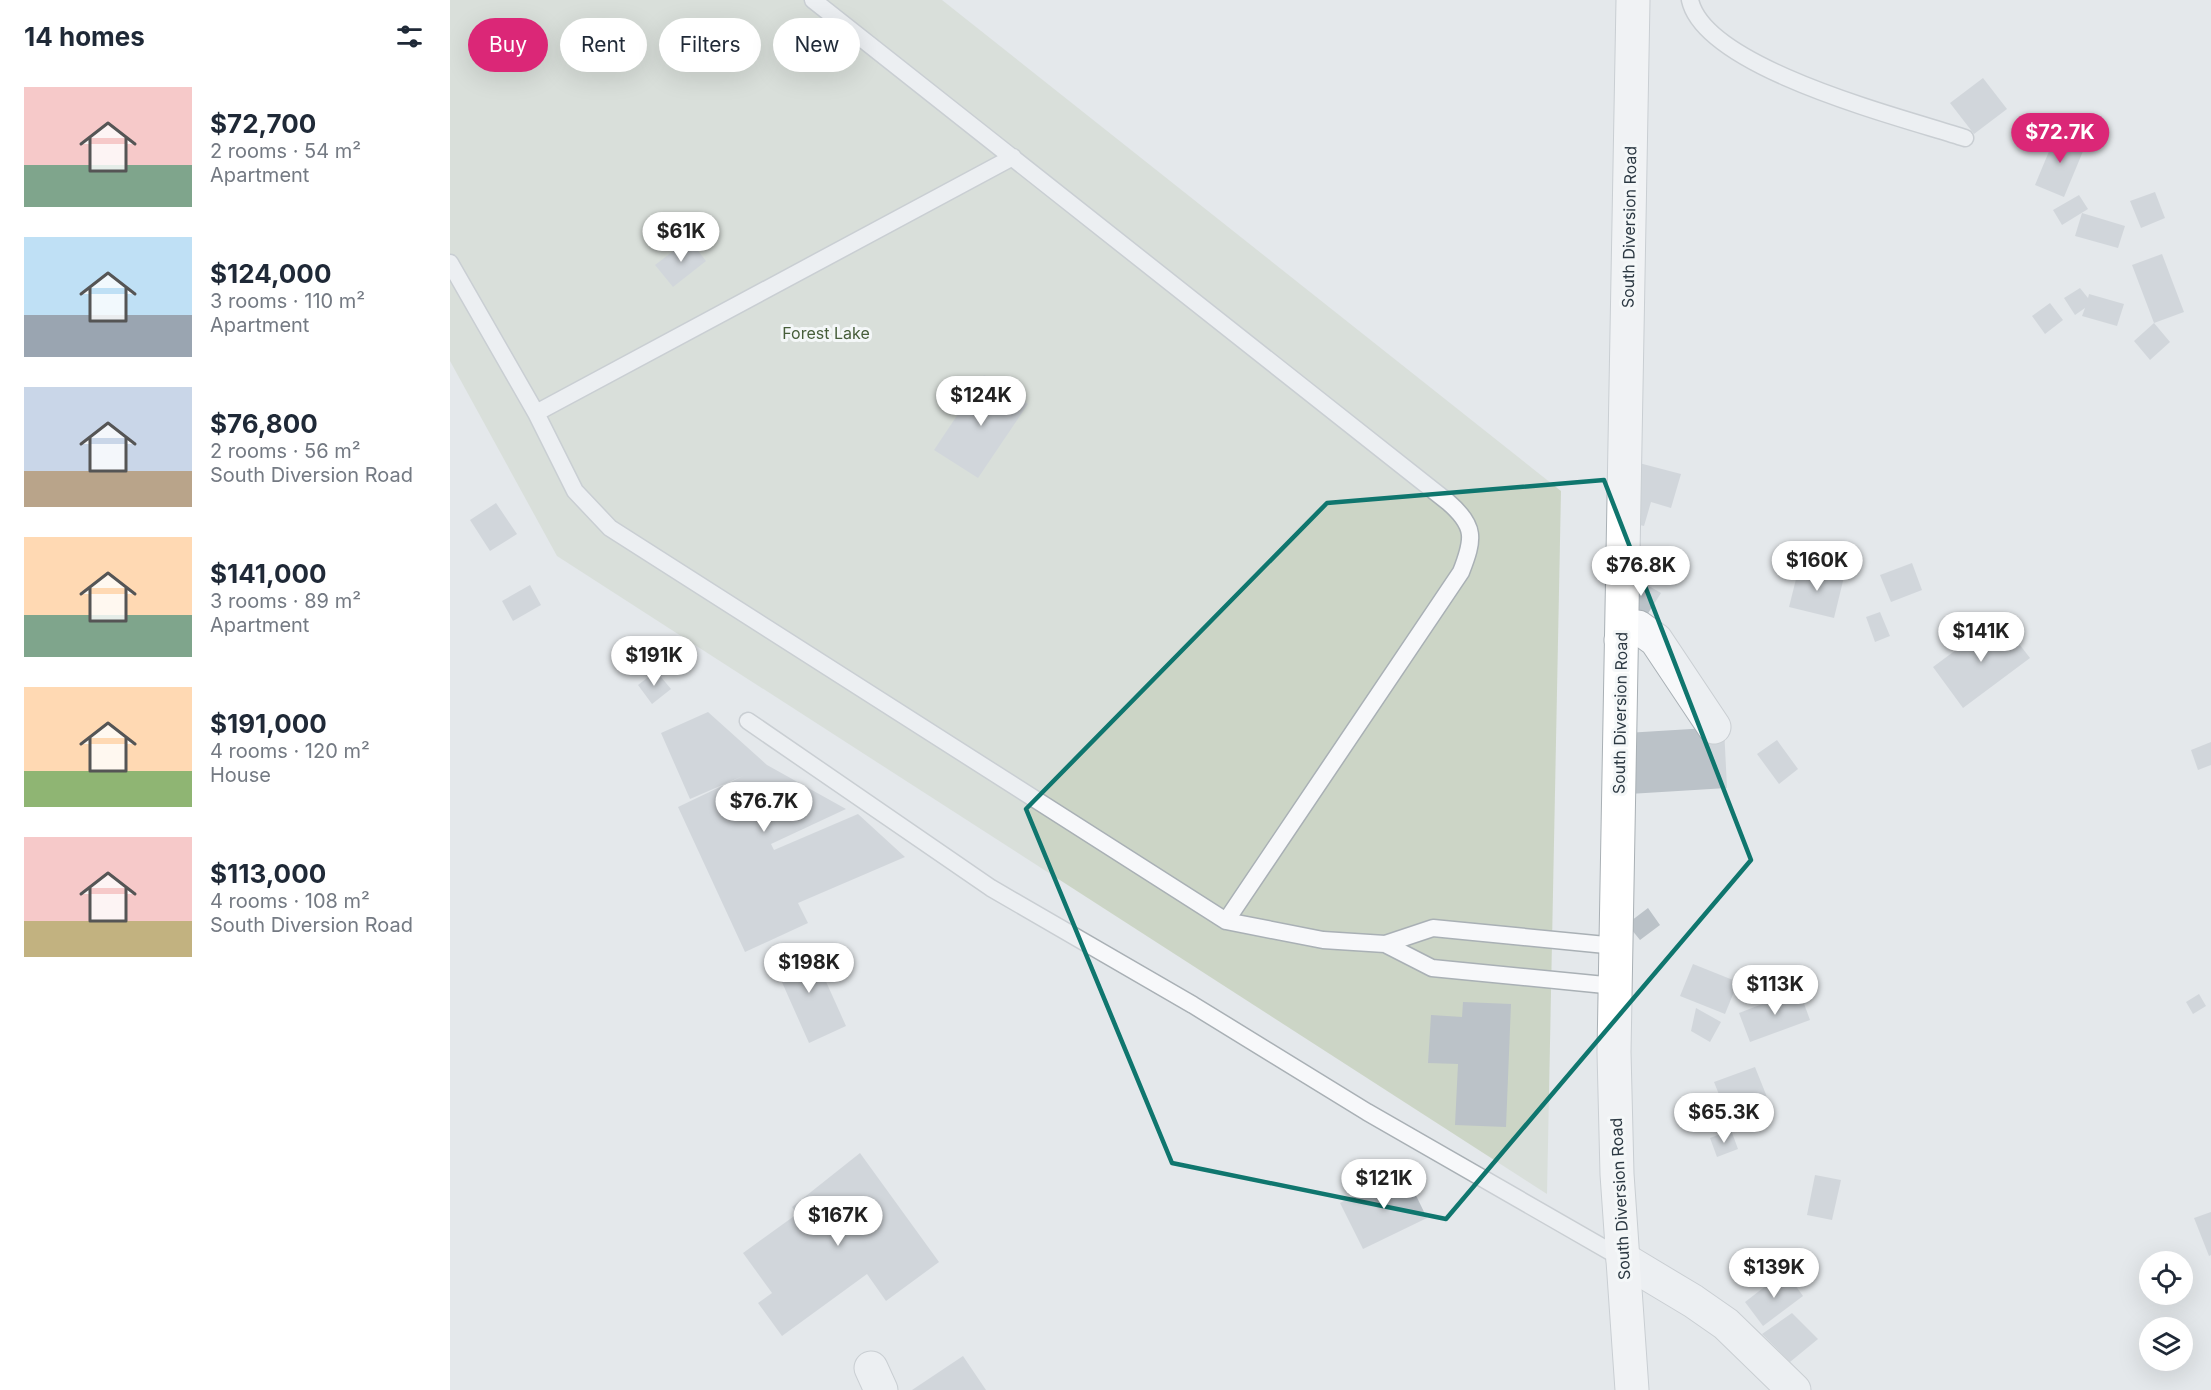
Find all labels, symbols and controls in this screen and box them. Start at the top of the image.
chip: Buy [468,18,548,72]
chip: Rent [560,18,647,72]
chip: Filters [659,18,761,72]
chip: New [773,18,860,72]
icon: filters [393,20,426,53]
text: 14 homes [24,21,145,52]
text: $72,700 [210,108,316,139]
icon: home [72,111,144,183]
pin: $72.7K [2011,113,2109,164]
text: $72.7K [2025,120,2095,144]
text: 2 rooms · 54 m² [210,139,361,163]
street label: South Diversion Road [1618,146,1640,308]
text: Apartment [210,163,309,187]
pin: $61K [645,212,717,263]
text: $61K [656,219,706,243]
text: $124,000 [210,258,331,289]
icon: home [72,261,144,333]
text: 3 rooms · 110 m² [210,289,365,313]
text: Apartment [210,313,309,337]
park label: Forest Lake [782,323,870,343]
pin: $124K [939,376,1023,427]
text: $124K [950,383,1012,407]
text: $76,800 [210,408,318,439]
icon: home [72,411,144,483]
text: 2 rooms · 56 m² [210,439,361,463]
text: South Diversion Road [210,463,413,487]
pin: $160K [1775,541,1859,592]
pin: $76.8K [1592,546,1690,597]
text: $160K [1786,548,1848,572]
text: $76.8K [1606,553,1676,577]
text: $141,000 [210,558,327,589]
icon: home [72,561,144,633]
text: 3 rooms · 89 m² [210,589,361,613]
pin: $141K [1939,612,2023,663]
text: Apartment [210,613,309,637]
text: $141K [1952,619,2010,643]
street label: South Diversion Road [1609,632,1631,794]
pin: $191K [612,636,696,687]
text: $191K [625,643,683,667]
text: $191,000 [210,708,327,739]
icon: home [72,711,144,783]
text: 4 rooms · 120 m² [210,739,370,763]
text: House [210,763,271,787]
pin: $76.7K [715,782,813,833]
text: $76.7K [730,789,799,813]
text: $113,000 [210,858,326,889]
icon: home [72,861,144,933]
text: 4 rooms · 108 m² [210,889,370,913]
text: South Diversion Road [210,913,413,937]
pin: $198K [767,943,851,994]
text: $198K [778,950,840,974]
pin: $113K [1733,965,1817,1016]
text: $113K [1746,972,1804,996]
pin: $65.3K [1675,1093,1773,1144]
text: $65.3K [1688,1100,1760,1124]
street label: South Diversion Road [1606,1117,1634,1281]
pin: $121K [1342,1159,1426,1210]
text: $121K [1355,1166,1413,1190]
pin: $167K [796,1196,880,1247]
text: $167K [808,1203,868,1227]
pin: $139K [1732,1248,1816,1299]
map controls [2139,1251,2193,1371]
button: locate [2139,1251,2193,1305]
text: $139K [1743,1255,1805,1279]
button: layers [2139,1317,2193,1371]

